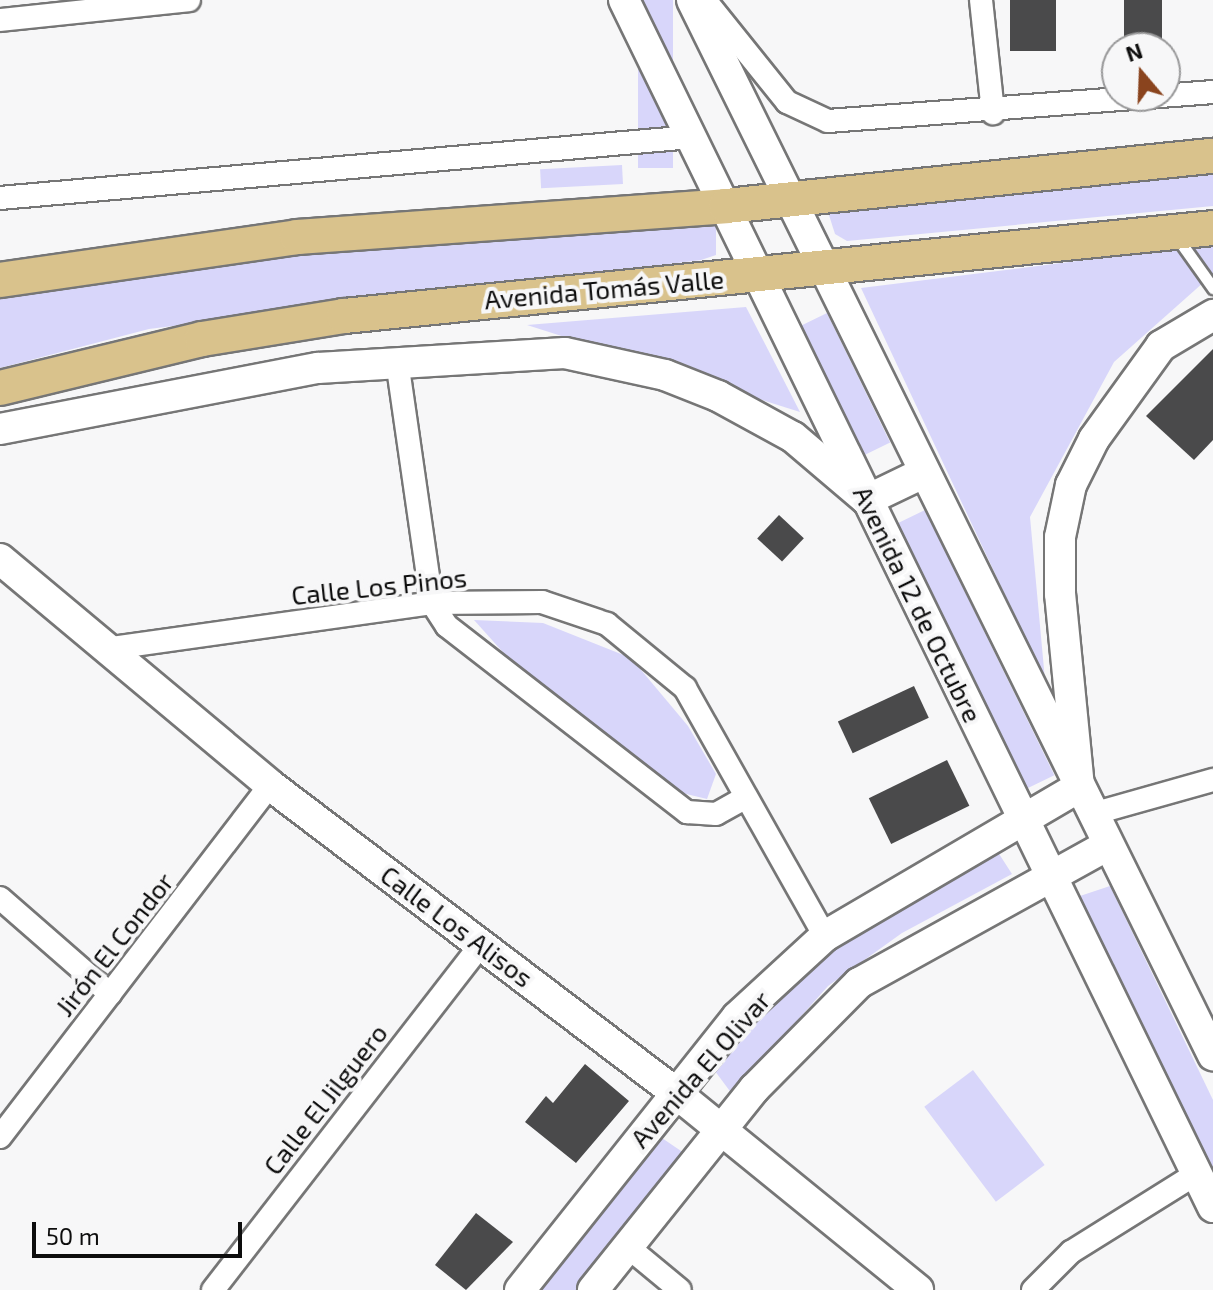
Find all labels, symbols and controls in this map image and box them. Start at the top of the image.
north arrow [1101,32,1181,112]
text: N [1122,36,1146,66]
street label: Avenida Tomás Valle [482,263,726,315]
street label: Avenida 12 de Octubre [847,481,989,727]
street label: Calle Los Pinos [290,561,468,611]
street label: Calle Los Alisos [375,859,539,993]
street label: Jirón El Condor [48,866,180,1022]
street label: Avenida El Olivar [623,984,777,1154]
street label: Calle El Jilguero [256,1017,394,1181]
scale bar [36,1206,246,1256]
text: 50 m [46,1221,100,1250]

